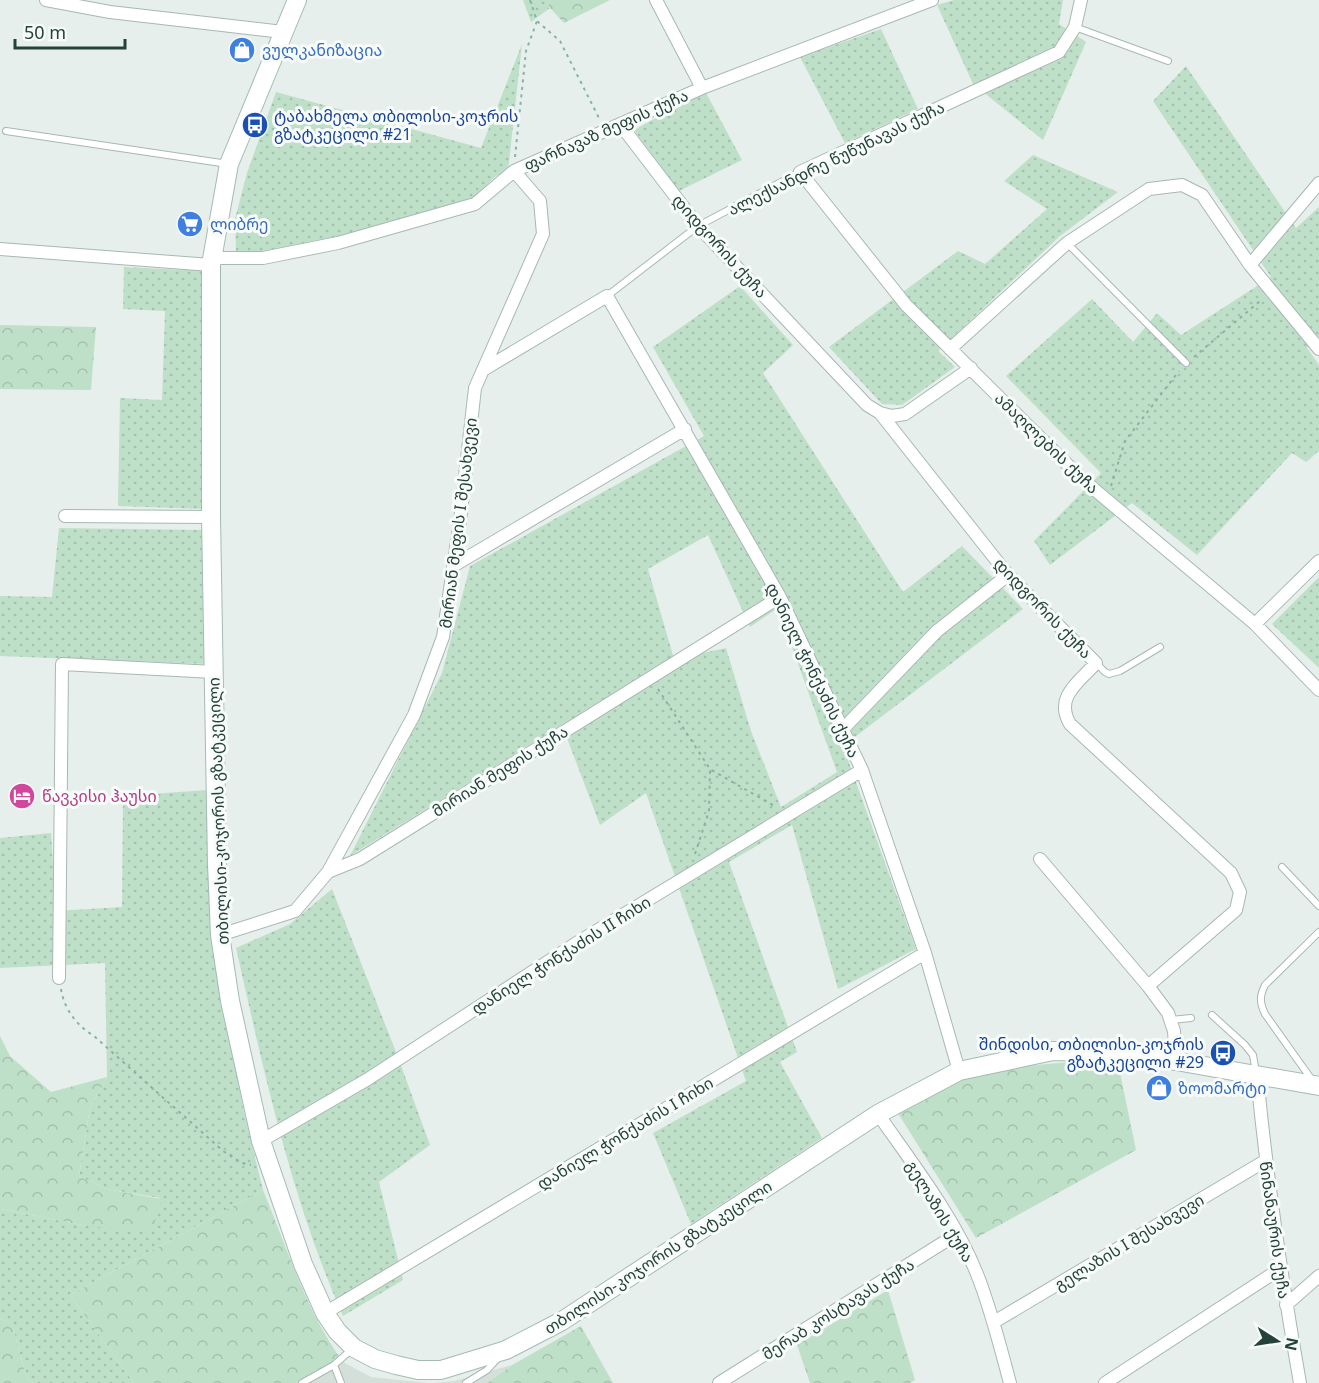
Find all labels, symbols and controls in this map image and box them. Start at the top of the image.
scale bar [15,12,124,50]
text: 50 m [24,20,66,44]
shop icon: ვულკანიზაცია [227,35,257,65]
place label: ვულკანიზაცია [262,39,382,61]
street label: ფარნავაზ მეფის ქუჩა [520,84,692,176]
street label: ალექსანდრე წუწუნავას ქუჩა [724,96,948,220]
place label: ტაბახმელა თბილისი-კოჯრის გზატკეცილი #21 [274,105,519,145]
bus stop icon: ტაბახმელა თბილისი-კოჯრის გზატკეცილი #21 [240,110,270,140]
street label: დიდგორის ქუჩა [668,189,772,303]
supermarket icon: ლიბრე [175,209,205,239]
place label: ლიბრე [210,213,268,235]
street label: ამაღლების ქუჩა [990,388,1104,498]
street label: მირიან მეფის I შესახვევი [434,416,482,630]
street label: დიდგორის ქუჩა [989,553,1097,663]
street label: დანიელ ჭონქაძის ქუჩა [761,579,865,761]
street label: თბილისი-კოჯორის გზატკეცილი [202,677,234,945]
street label: მირიან მეფის ქუჩა [428,720,572,822]
hotel icon: წავკისი ჰაუსი [7,781,37,811]
place label: წავკისი ჰაუსი [42,785,157,807]
street label: დანიელ ჭონქაძის II ჩიხი [467,891,655,1019]
place label: შინდისი, თბილისი-კოჯრის გზატკეცილი #29 [979,1033,1204,1073]
bus stop icon: შინდისი, თბილისი-კოჯრის გზატკეცილი #29 [1208,1038,1238,1068]
street label: დანიელ ჭონქაძის I ჩიხი [533,1072,717,1194]
shop icon: ზოომარტი [1144,1073,1174,1103]
place label: ზოომარტი [1178,1077,1266,1099]
street label: გელაზის ქუჩა [901,1156,979,1266]
street label: წინანაურის ქუჩა [1254,1160,1296,1300]
street label: თბილისი-კოჯორის გზატკეცილი [540,1175,776,1339]
street label: გელაზის I შესახვევი [1050,1189,1208,1295]
street label: მერაბ კოსტავას ქუჩა [758,1253,918,1365]
north arrow [1247,1311,1307,1371]
text: N [1280,1335,1304,1353]

